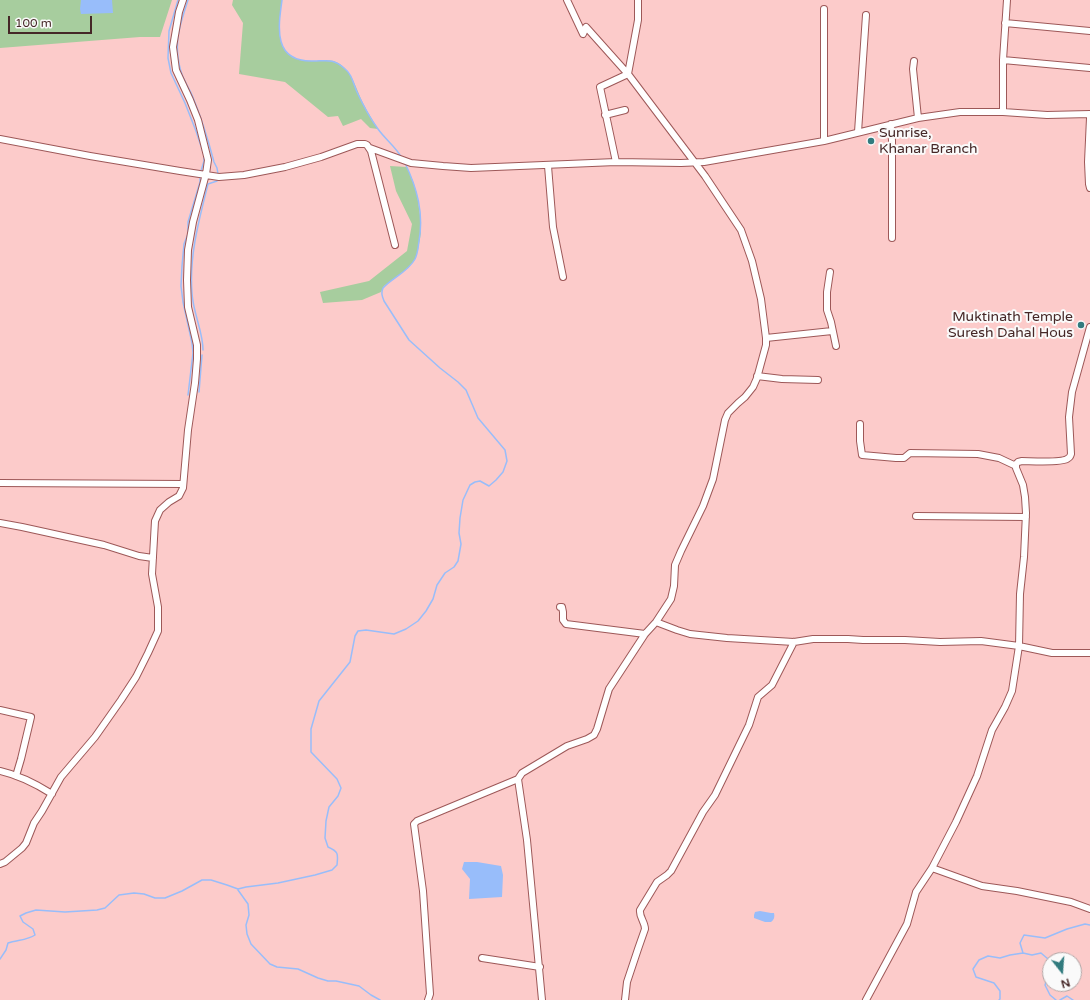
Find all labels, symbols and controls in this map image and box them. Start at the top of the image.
scale bar [10,8,94,34]
text: 100 m [15,16,52,30]
place label: Sunrise, Khanar Branch [879,125,978,158]
marker: Sunrise, Khanar Branch [866,136,876,146]
place label: Muktinath Temple Suresh Dahal Hous [948,309,1073,342]
marker: Muktinath Temple Suresh Dahal Hous [1076,320,1086,330]
north arrow [1042,952,1082,992]
text: N [1059,975,1071,991]

